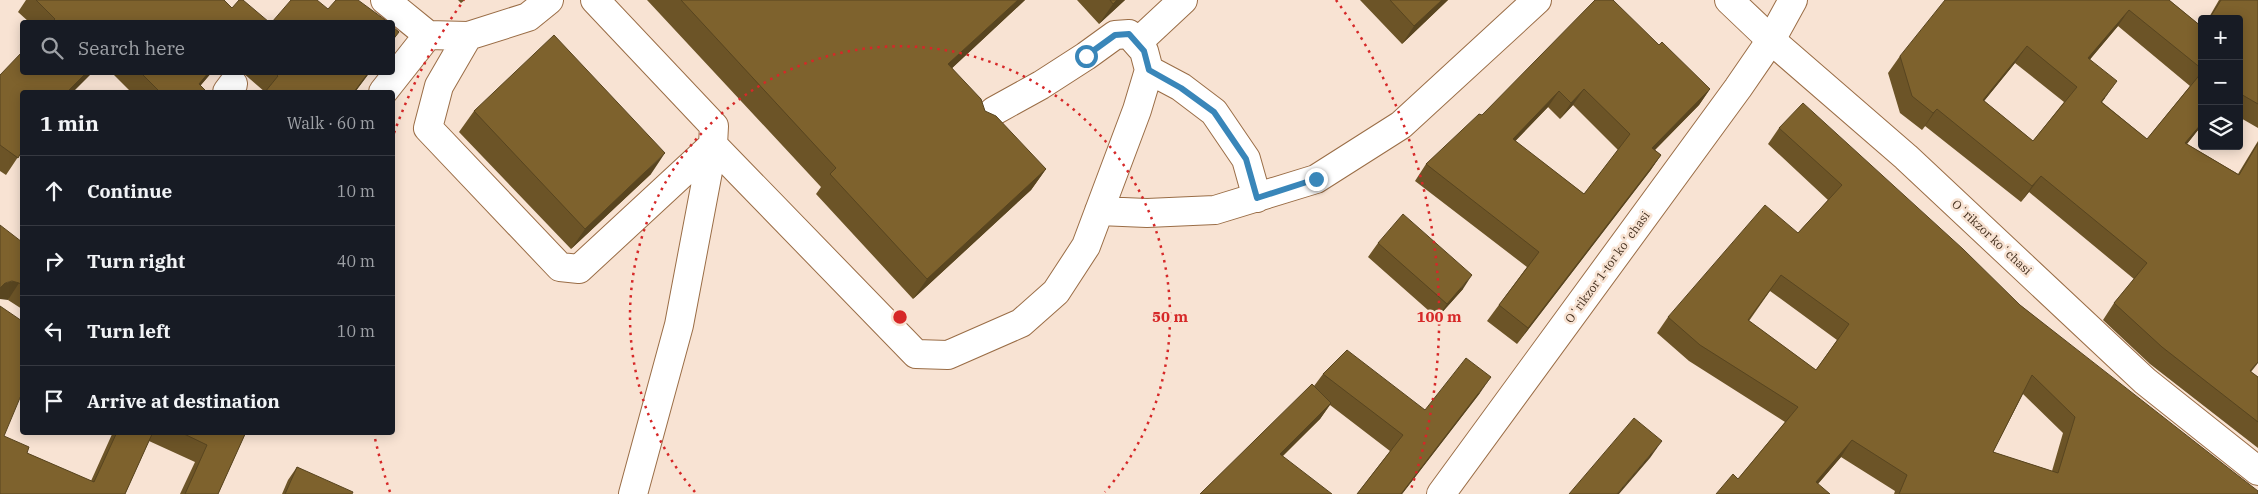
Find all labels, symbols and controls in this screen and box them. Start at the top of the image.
map controls [2198,15,2243,150]
button: + [2198,15,2243,60]
search box [20,20,395,75]
icon: search [38,34,66,62]
text: Search here [78,36,185,60]
route start [1075,45,1098,68]
button: − [2198,60,2243,105]
button: layers [2198,105,2243,150]
text: 1 min [40,109,99,137]
text: Walk · 60 m [287,113,375,133]
route end [1305,168,1328,191]
icon: ahead [40,177,68,205]
text: Continue [87,179,172,203]
text: 10 m [337,181,375,201]
street label: Oʻrikzor koʻchasi [1949,196,2035,278]
street label: Oʻrikzor 1-tor koʻchasi [1561,208,1653,326]
icon: right [40,247,68,275]
text: Turn right [87,249,185,273]
text: 40 m [337,251,375,271]
text: 50 m [1152,307,1188,326]
text: 100 m [1416,307,1462,326]
centre of rings [891,308,909,326]
icon: left [40,317,68,345]
text: Turn left [87,319,170,343]
text: 10 m [337,321,375,341]
icon: arrive [40,387,68,415]
text: Arrive at destination [87,389,280,413]

